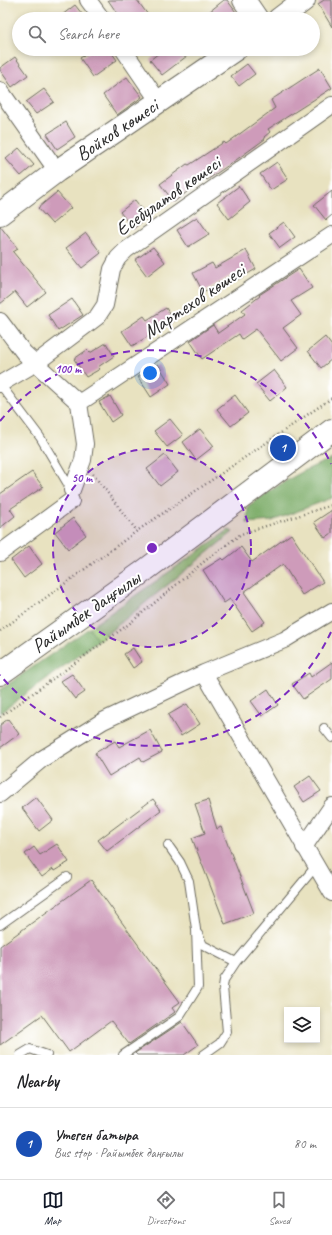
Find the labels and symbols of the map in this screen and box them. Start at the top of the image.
street label: Войков көшесі [71,92,165,167]
street label: Есебулатов көшесі [110,149,227,242]
street label: Мартехов көшесі [138,256,252,344]
text: 100 m [55,361,82,377]
your location [140,363,160,383]
pin: 1 [270,433,296,463]
text: 50 m [72,470,93,486]
centre of rings [145,541,159,555]
street label: Райымбек даңғылы [27,565,146,659]

